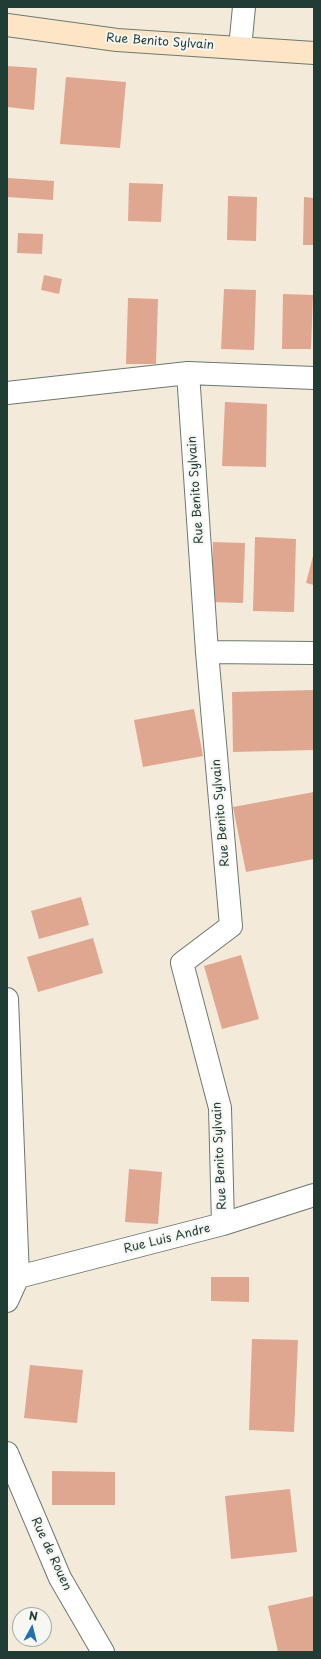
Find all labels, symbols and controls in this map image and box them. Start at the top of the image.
street label: Rue Benito Sylvain [106,31,214,53]
street label: Rue Benito Sylvain [185,436,207,544]
street label: Rue Benito Sylvain [209,759,233,867]
street label: Rue Benito Sylvain [210,1102,230,1210]
street label: Rue Luis Andre [122,1221,212,1257]
street label: Rue de Rouen [28,1515,74,1593]
north arrow [12,1607,52,1647]
text: N [28,1607,39,1625]

